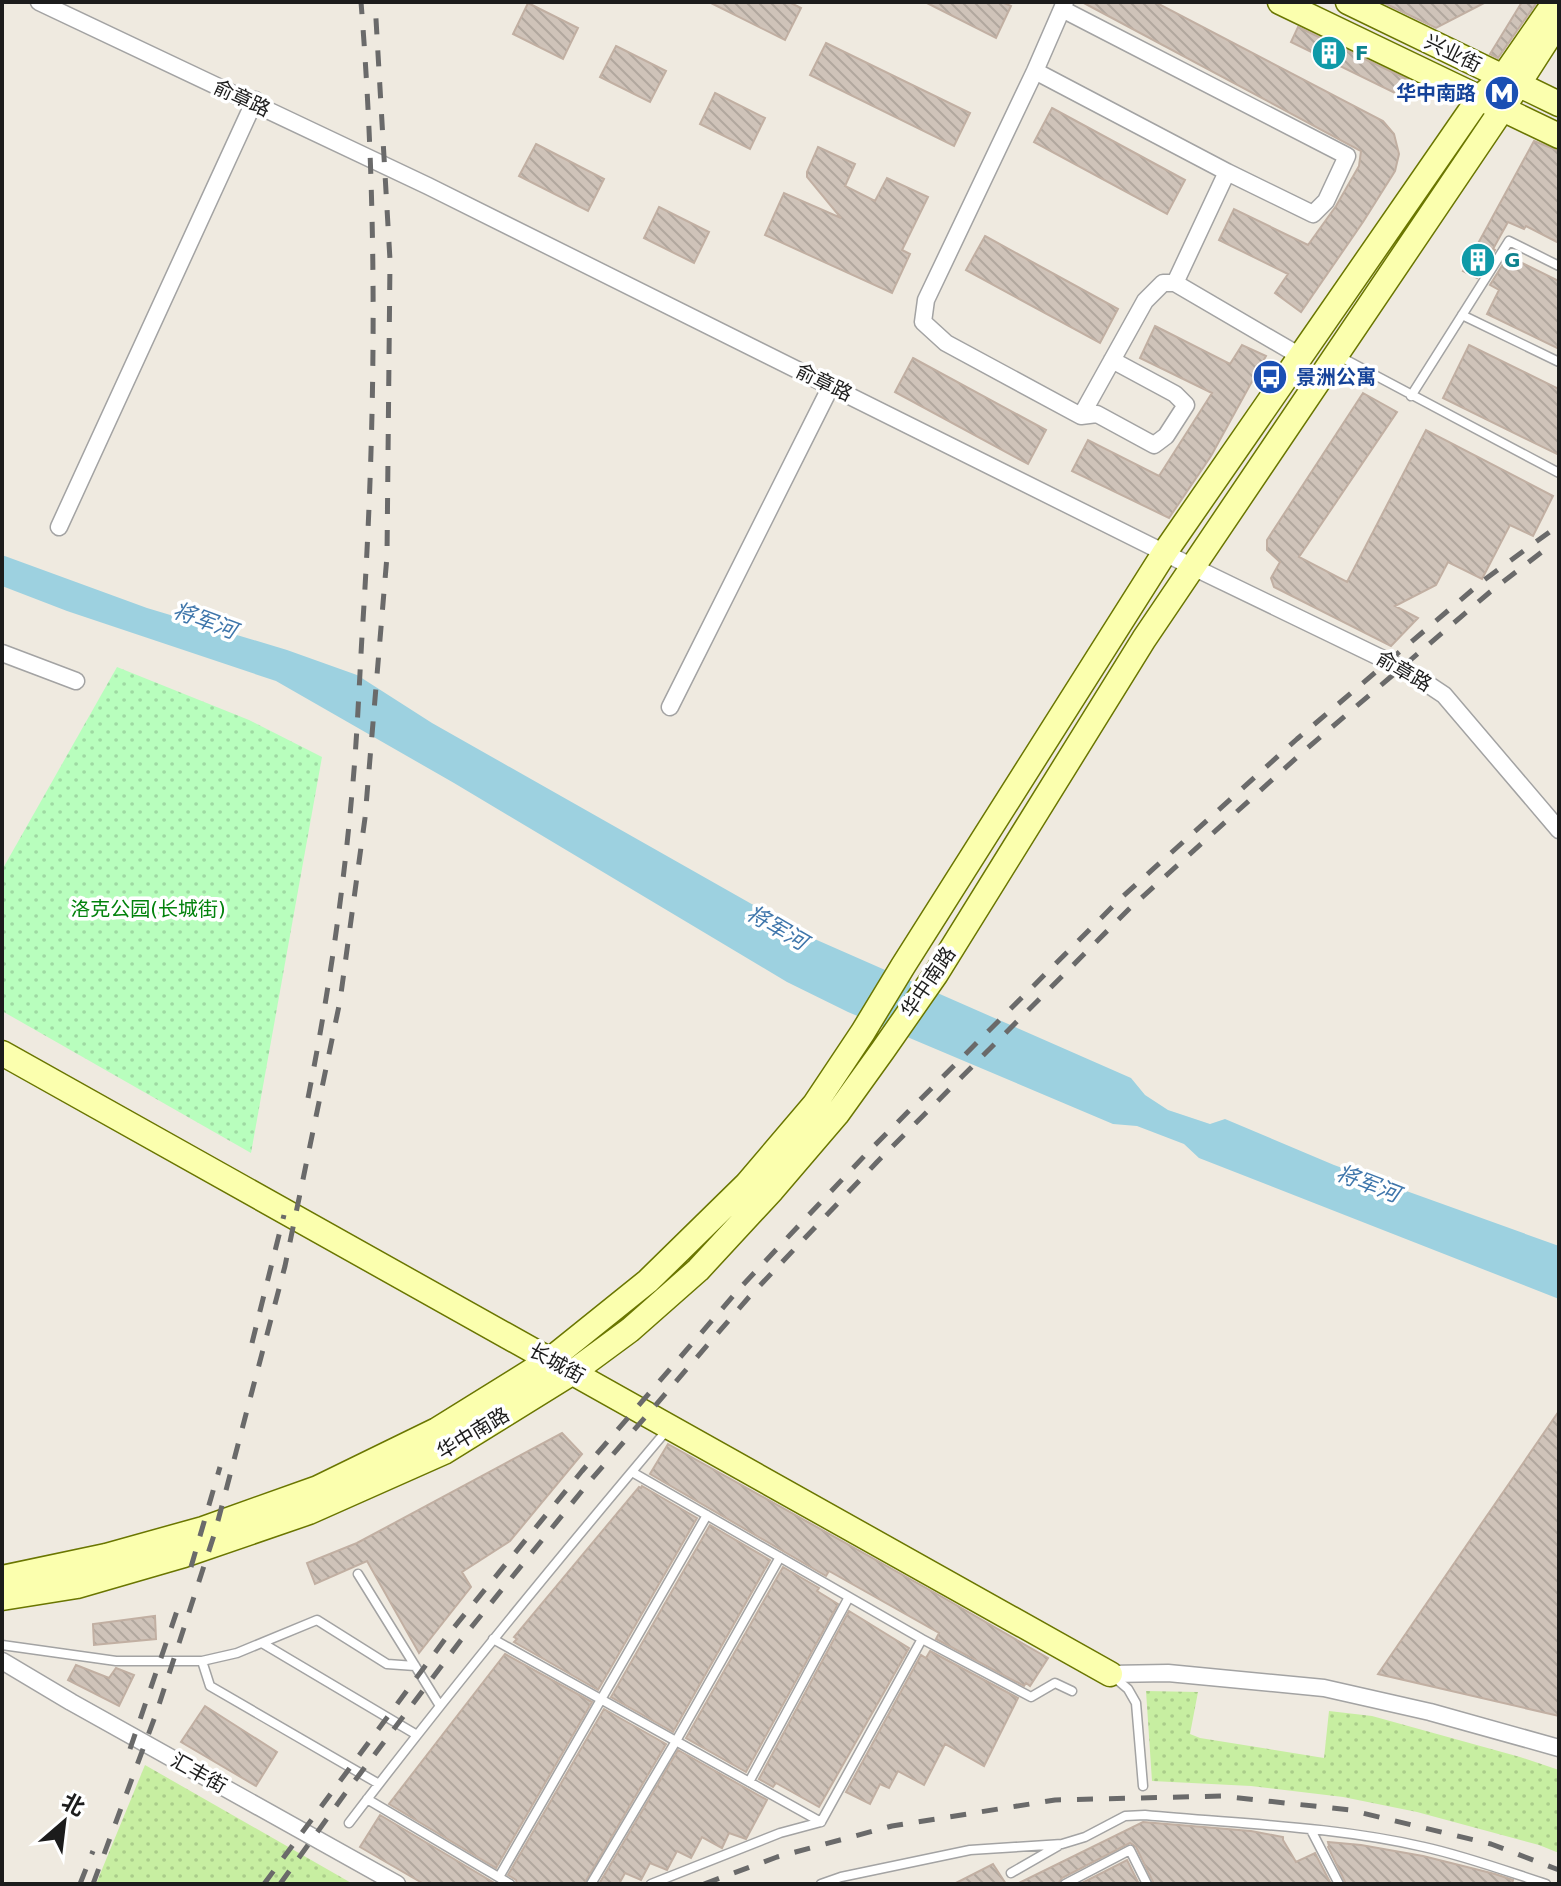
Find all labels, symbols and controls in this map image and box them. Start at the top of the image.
street label: 兴业街 [1421,29,1485,77]
building icon: F [1310,34,1348,72]
place label: F [1355,41,1369,65]
street label: 俞章路 [210,74,274,122]
metro station icon: 华中南路 [1483,74,1521,112]
place label: 华中南路 [1396,81,1476,105]
building icon: G [1459,241,1497,279]
place label: G [1504,248,1520,272]
street label: 俞章路 [792,358,856,406]
bus stop icon: 景洲公寓 [1251,358,1289,396]
place label: 景洲公寓 [1296,365,1376,389]
water label: 将军河 [170,597,244,645]
street label: 俞章路 [1372,646,1436,696]
park label: 洛克公园(长城街) [70,897,226,921]
water label: 将军河 [742,900,815,957]
street label: 华中南路 [896,942,960,1022]
water label: 将军河 [1333,1160,1407,1208]
street label: 长城街 [525,1338,589,1388]
street label: 华中南路 [433,1402,513,1464]
street label: 汇丰街 [167,1748,231,1798]
north arrow [24,1782,104,1862]
text: 北 [58,1789,89,1821]

